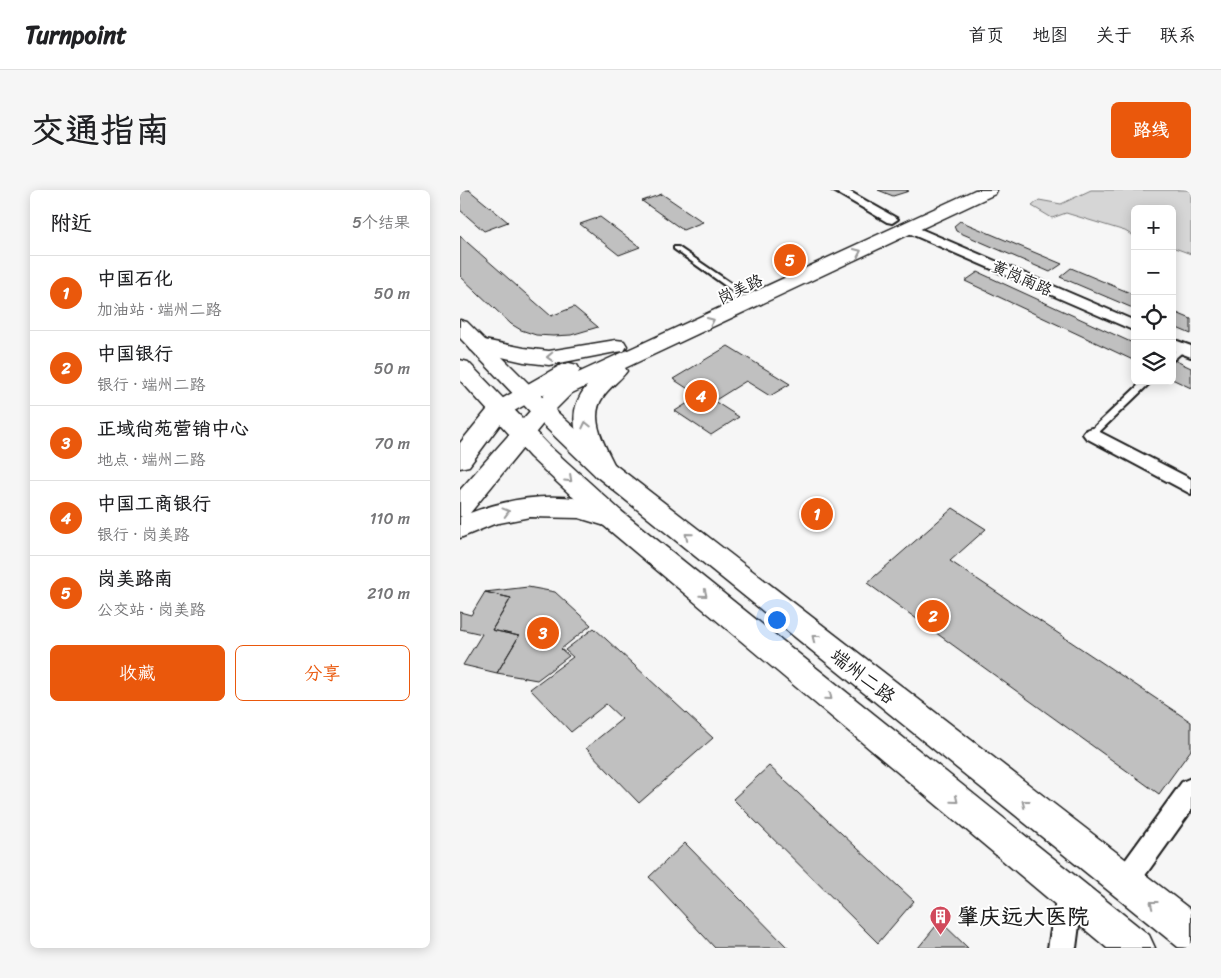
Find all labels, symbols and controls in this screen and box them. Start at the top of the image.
text: Turnpoint [25,14,127,56]
text: 首页 [968,19,1004,51]
text: 地图 [1032,19,1068,51]
text: 关于 [1096,19,1132,51]
text: 联系 [1160,19,1196,51]
text: 交通指南 [30,99,170,161]
button: 路线 [1111,102,1191,158]
text: 附近 [50,204,92,242]
map controls [1131,205,1176,385]
button: + [1131,205,1176,250]
text: 5个结果 [352,208,410,237]
pin: 5 [774,241,806,279]
one-way arrow [853,247,862,258]
button: − [1131,250,1176,295]
street label: 黄岗南路 [987,252,1057,304]
text: 中国石化 [97,262,173,295]
street label: 岗美路 [712,266,768,312]
text: 1 [63,279,69,308]
text: 50 m [374,279,410,308]
text: 加油站 · 端州二路 [97,295,222,324]
button: locate [1131,295,1176,340]
one-way arrow [706,317,715,327]
text: 中国银行 [97,337,173,370]
button: layers [1131,340,1176,385]
one-way arrow [546,351,554,362]
text: 2 [61,354,71,383]
text: 50 m [374,354,410,383]
text: 银行 · 端州二路 [97,370,206,399]
pin: 4 [685,377,717,415]
text: 正域尚苑营销中心 [97,412,249,445]
one-way arrow [581,421,592,430]
text: 3 [62,429,70,458]
text: 70 m [374,429,410,458]
text: 地点 · 端州二路 [97,445,206,474]
one-way arrow [564,473,573,482]
text: 中国工商银行 [97,487,211,520]
pin: 1 [801,495,833,533]
text: 4 [61,504,71,533]
text: 110 m [370,504,410,533]
one-way arrow [501,507,510,518]
text: 银行 · 岗美路 [97,520,190,549]
one-way arrow [685,534,694,542]
text: 岗美路南 [97,562,173,595]
text: 5 [61,579,71,608]
text: 210 m [367,579,410,608]
one-way arrow [698,588,707,596]
text: 公交站 · 岗美路 [97,595,206,624]
pin: 2 [917,597,949,635]
your location [764,607,790,633]
pin: 3 [527,614,559,652]
one-way arrow [812,635,821,643]
street label: 端州二路 [823,640,903,712]
button: 收藏 [50,645,225,701]
button: 分享 [235,645,410,701]
one-way arrow [824,691,833,700]
one-way arrow [949,794,958,802]
one-way arrow [1022,801,1031,809]
place label: 肇庆远大医院 [957,897,1089,936]
one-way arrow [1150,901,1159,909]
building icon: 肇庆远大医院 [929,904,953,935]

